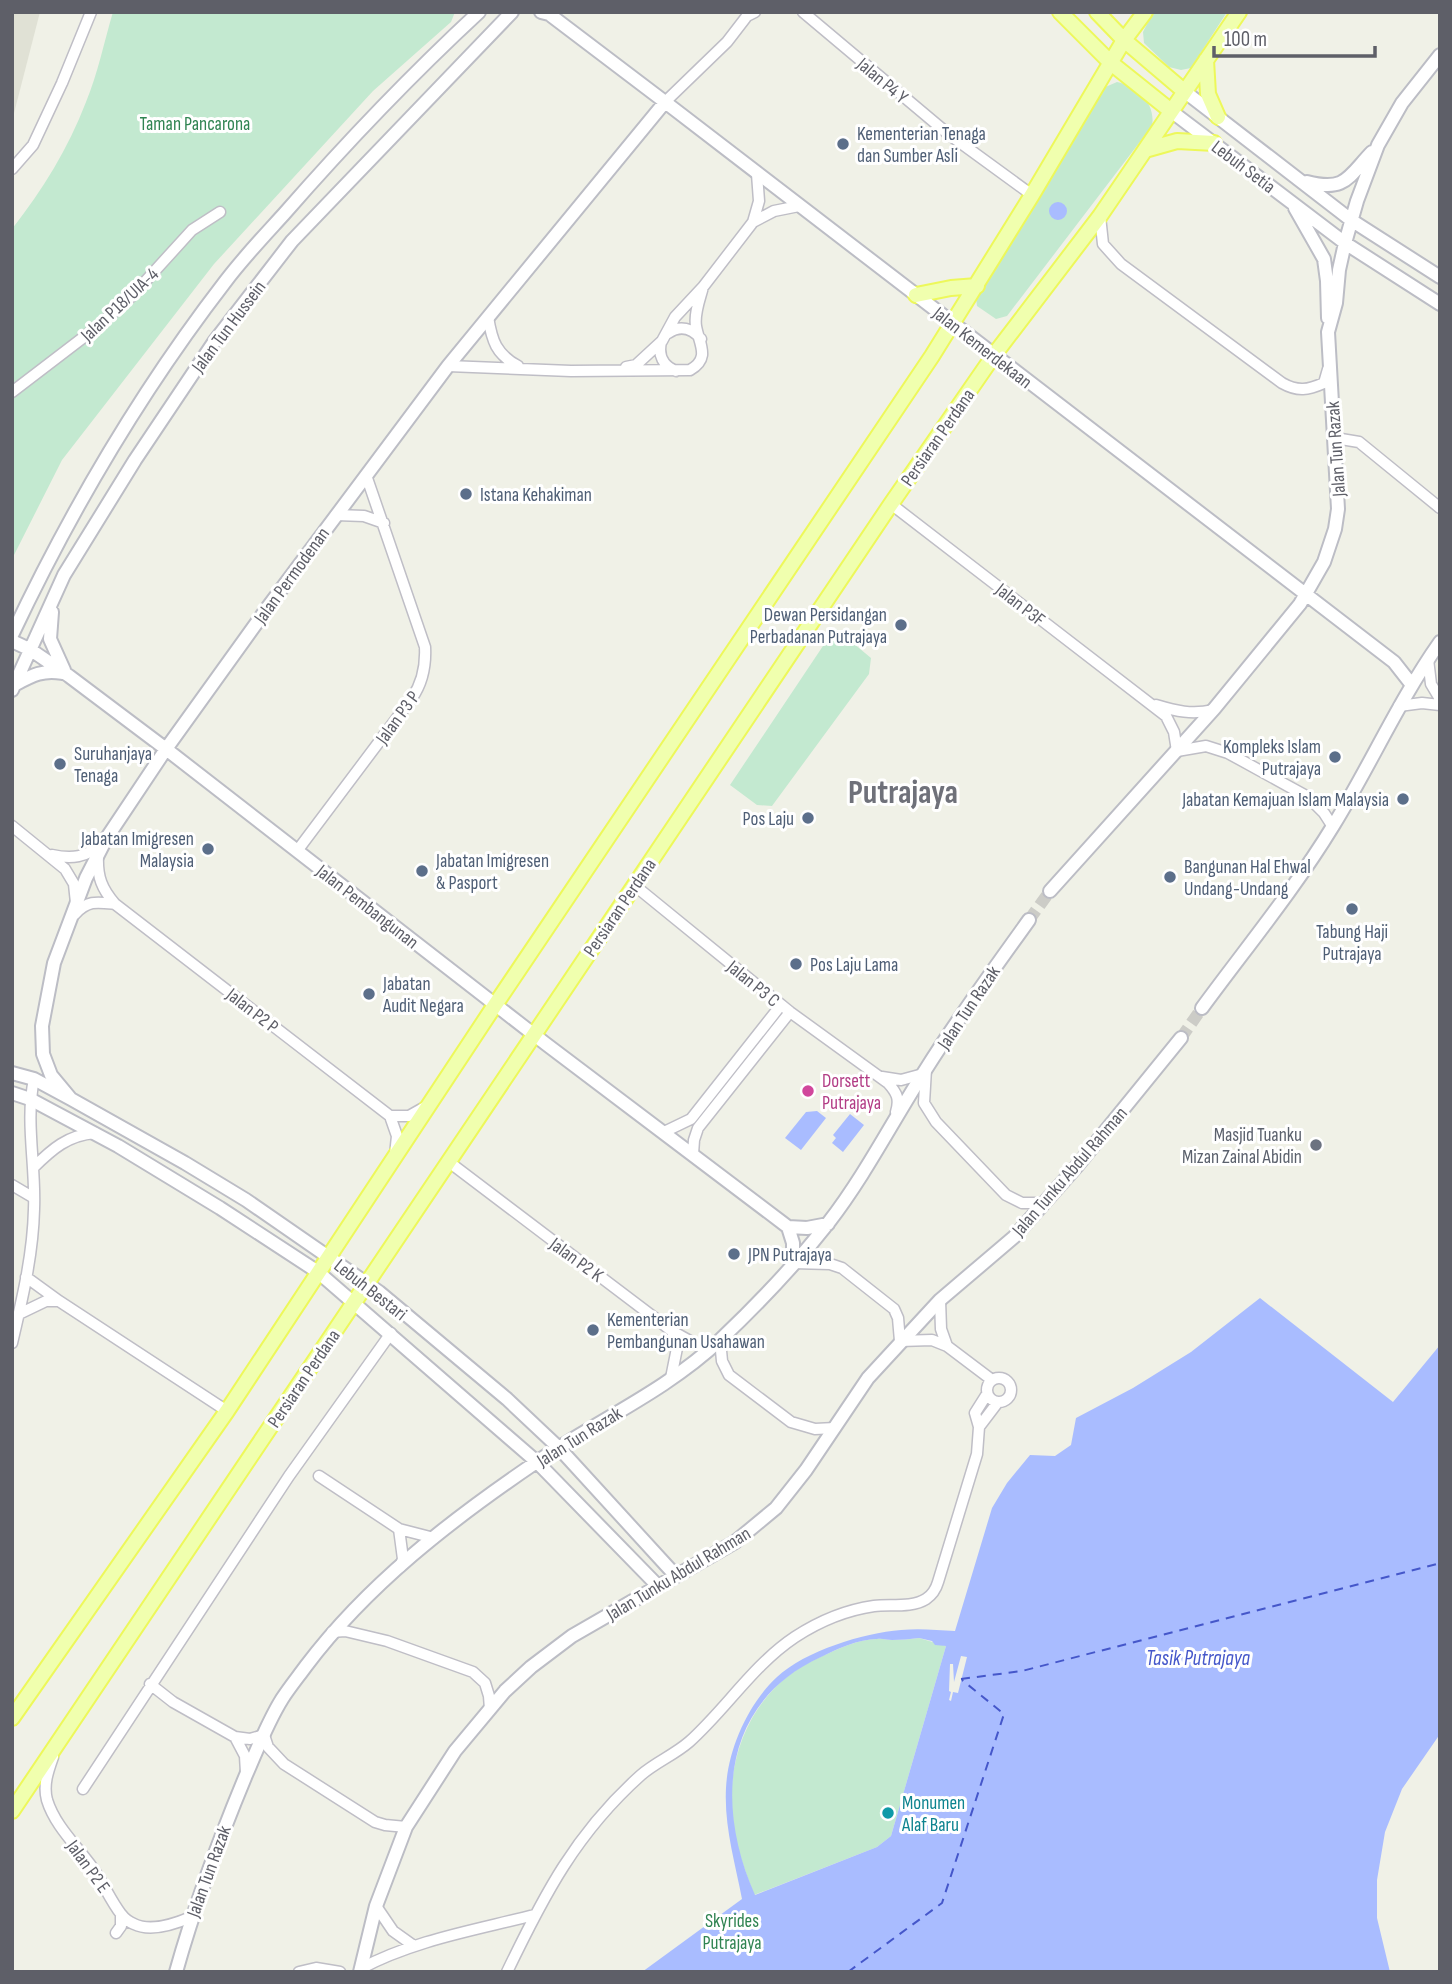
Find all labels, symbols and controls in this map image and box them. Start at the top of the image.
scale bar [1214,14,1375,58]
text: 100 m [1224,27,1267,52]
street label: Jalan P4 Y [851,53,912,109]
park label: Taman Pancarona [140,113,250,136]
place label: Kementerian Tenaga dan Sumber Asli [857,123,986,168]
marker: Kementerian Tenaga dan Sumber Asli [835,136,851,152]
street label: Lebuh Setia [1207,136,1279,199]
street label: Jalan P18/UIA-4 [76,263,164,348]
street label: Jalan Tun Hussein [187,276,271,378]
street label: Jalan Kemerdekaan [927,302,1036,394]
street label: Persiaran Perdana [896,385,980,491]
street label: Jalan Tun Razak [1322,400,1351,499]
place label: Istana Kehakiman [480,484,592,507]
marker: Istana Kehakiman [458,486,474,502]
street label: Jalan Permodenan [249,523,335,629]
street label: Jalan P3F [990,578,1049,632]
place label: Dewan Persidangan Perbadanan Putrajaya [750,604,887,649]
marker: Dewan Persidangan Perbadanan Putrajaya [893,617,909,633]
street label: Jalan P3 P [371,687,425,750]
place label: Kompleks Islam Putrajaya [1223,736,1321,781]
place label: Suruhanjaya Tenaga [74,743,152,788]
marker: Kompleks Islam Putrajaya [1327,749,1343,765]
marker: Suruhanjaya Tenaga [52,756,68,772]
district label: Putrajaya [848,773,958,813]
place label: Jabatan Kemajuan Islam Malaysia [1181,789,1389,812]
marker: Jabatan Kemajuan Islam Malaysia [1395,791,1411,807]
place label: Pos Laju [743,808,794,831]
marker: Pos Laju [800,810,816,826]
place label: Jabatan Imigresen Malaysia [80,828,194,873]
marker: Jabatan Imigresen Malaysia [200,841,216,857]
place label: Jabatan Imigresen & Pasport [435,850,549,895]
street label: Persiaran Perdana [579,854,662,961]
place label: Bangunan Hal Ehwal Undang-Undang [1184,856,1311,901]
street label: Jalan Pembangunan [311,859,423,954]
marker: Jabatan Imigresen & Pasport [414,863,430,879]
marker: Bangunan Hal Ehwal Undang-Undang [1162,869,1178,885]
marker: Tabung Haji Putrajaya [1344,901,1360,917]
place label: Tabung Haji Putrajaya [1316,921,1388,966]
place label: Pos Laju Lama [810,954,898,977]
street label: Jalan P3 C [721,955,784,1012]
marker: Pos Laju Lama [788,956,804,972]
street label: Jalan Tun Razak [932,961,1006,1055]
place label: Jabatan Audit Negara [382,973,464,1018]
street label: Jalan P2 P [221,983,283,1039]
marker: Jabatan Audit Negara [361,986,377,1002]
place label: Dorsett Putrajaya [822,1070,881,1115]
marker: Dorsett Putrajaya [800,1083,816,1099]
street label: Jalan Tunku Abdul Rahman [1007,1102,1133,1242]
place label: Masjid Tuanku Mizan Zainal Abidin [1182,1124,1302,1169]
marker: Masjid Tuanku Mizan Zainal Abidin [1308,1137,1324,1153]
street label: Jalan P2 K [544,1233,608,1288]
place label: JPN Putrajaya [747,1244,832,1267]
marker: JPN Putrajaya [726,1246,742,1262]
street label: Lebuh Bestari [329,1255,411,1326]
place label: Kementerian Pembangunan Usahawan [607,1309,765,1354]
marker: Kementerian Pembangunan Usahawan [585,1322,601,1338]
street label: Persiaran Perdana [263,1325,346,1432]
street label: Jalan Tun Razak [532,1402,627,1473]
street label: Jalan Tunku Abdul Rahman [602,1522,755,1627]
water label: Tasik Putrajaya [1146,1646,1250,1671]
place label: Monumen Alaf Baru [901,1792,965,1837]
marker: Monumen Alaf Baru [880,1805,896,1821]
street label: Jalan Tun Razak [182,1822,237,1921]
street label: Jalan P2 E [60,1835,115,1898]
park label: Skyrides Putrajaya [702,1910,762,1955]

